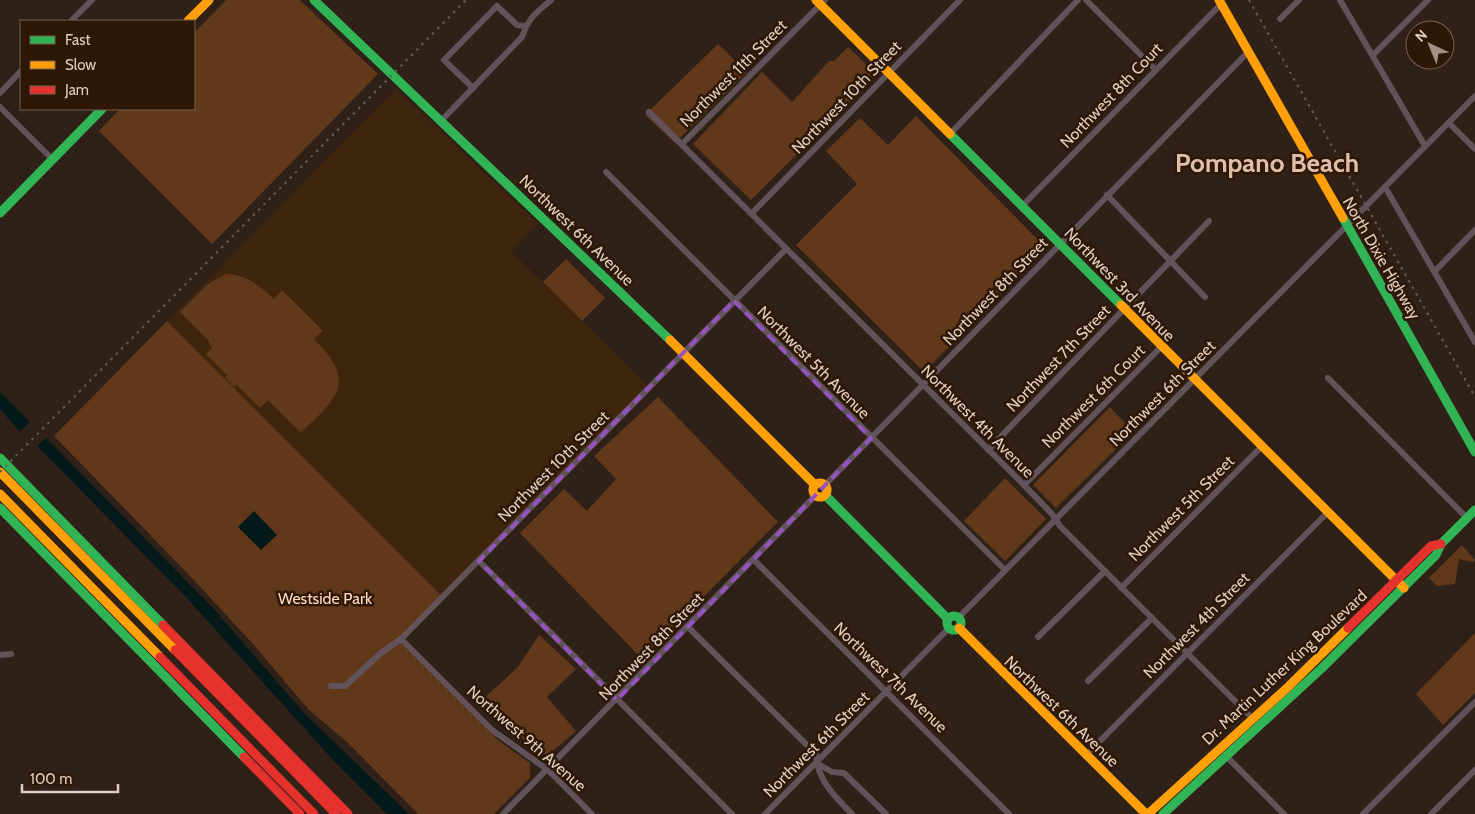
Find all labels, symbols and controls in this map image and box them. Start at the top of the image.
street label: Northwest 11th Street [676,16,791,131]
legend [20,20,195,110]
north arrow [1405,20,1455,70]
text: N [1411,26,1431,46]
text: Fast [65,31,90,49]
street label: Northwest 10th Street [788,37,905,158]
street label: Northwest 8th Court [1056,38,1167,152]
text: Slow [65,56,96,74]
text: Jam [64,81,89,99]
district label: Pompano Beach [1175,147,1359,179]
street label: Northwest 6th Avenue [516,171,638,290]
street label: North Dixie Highway [1339,194,1424,323]
street label: Northwest 3rd Avenue [1060,223,1179,345]
street label: Northwest 8th Street [939,233,1052,349]
street label: Northwest 7th Street [1003,301,1115,416]
street label: Northwest 5th Avenue [753,302,874,423]
street label: Northwest 6th Street [1105,336,1220,450]
street label: Northwest 6th Court [1038,340,1149,452]
street label: Northwest 4th Avenue [917,361,1038,482]
street label: Northwest 10th Street [494,406,613,526]
street label: Northwest 5th Street [1125,451,1239,565]
street label: Northwest 4th Street [1139,568,1254,682]
street label: Dr. Martin Luther King Boulevard [1198,586,1371,749]
street label: Northwest 8th Street [595,588,708,704]
park label: Westside Park [278,589,373,608]
street label: Northwest 7th Avenue [830,618,951,737]
street label: Northwest 6th Avenue [1001,652,1123,771]
street label: Northwest 9th Avenue [463,681,590,795]
street label: Northwest 6th Street [759,687,874,801]
scale bar [22,762,119,794]
text: 100 m [30,770,72,788]

